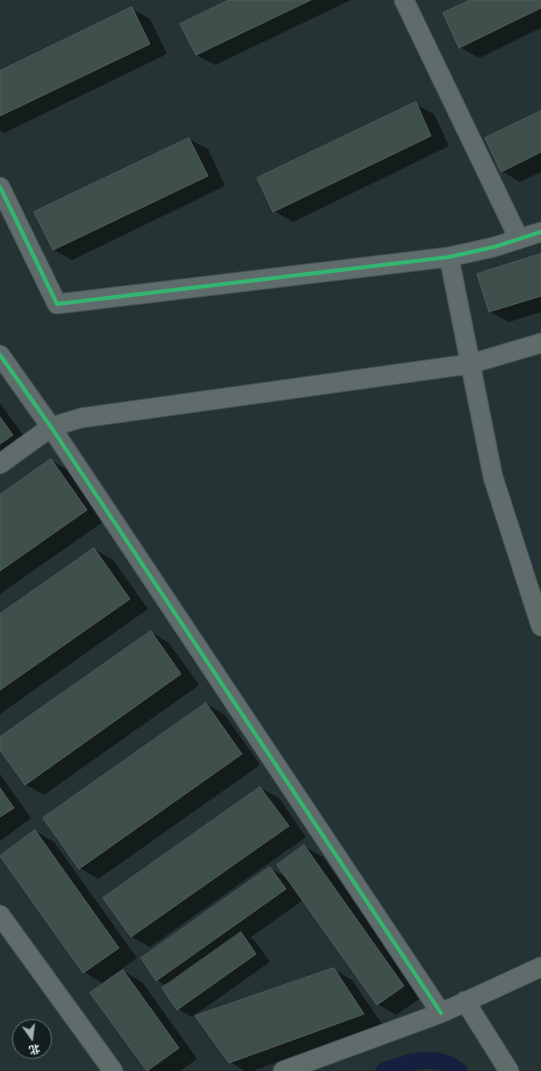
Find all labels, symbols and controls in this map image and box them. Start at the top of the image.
north arrow [12,1019,52,1059]
text: 北 [28,1042,42,1059]

